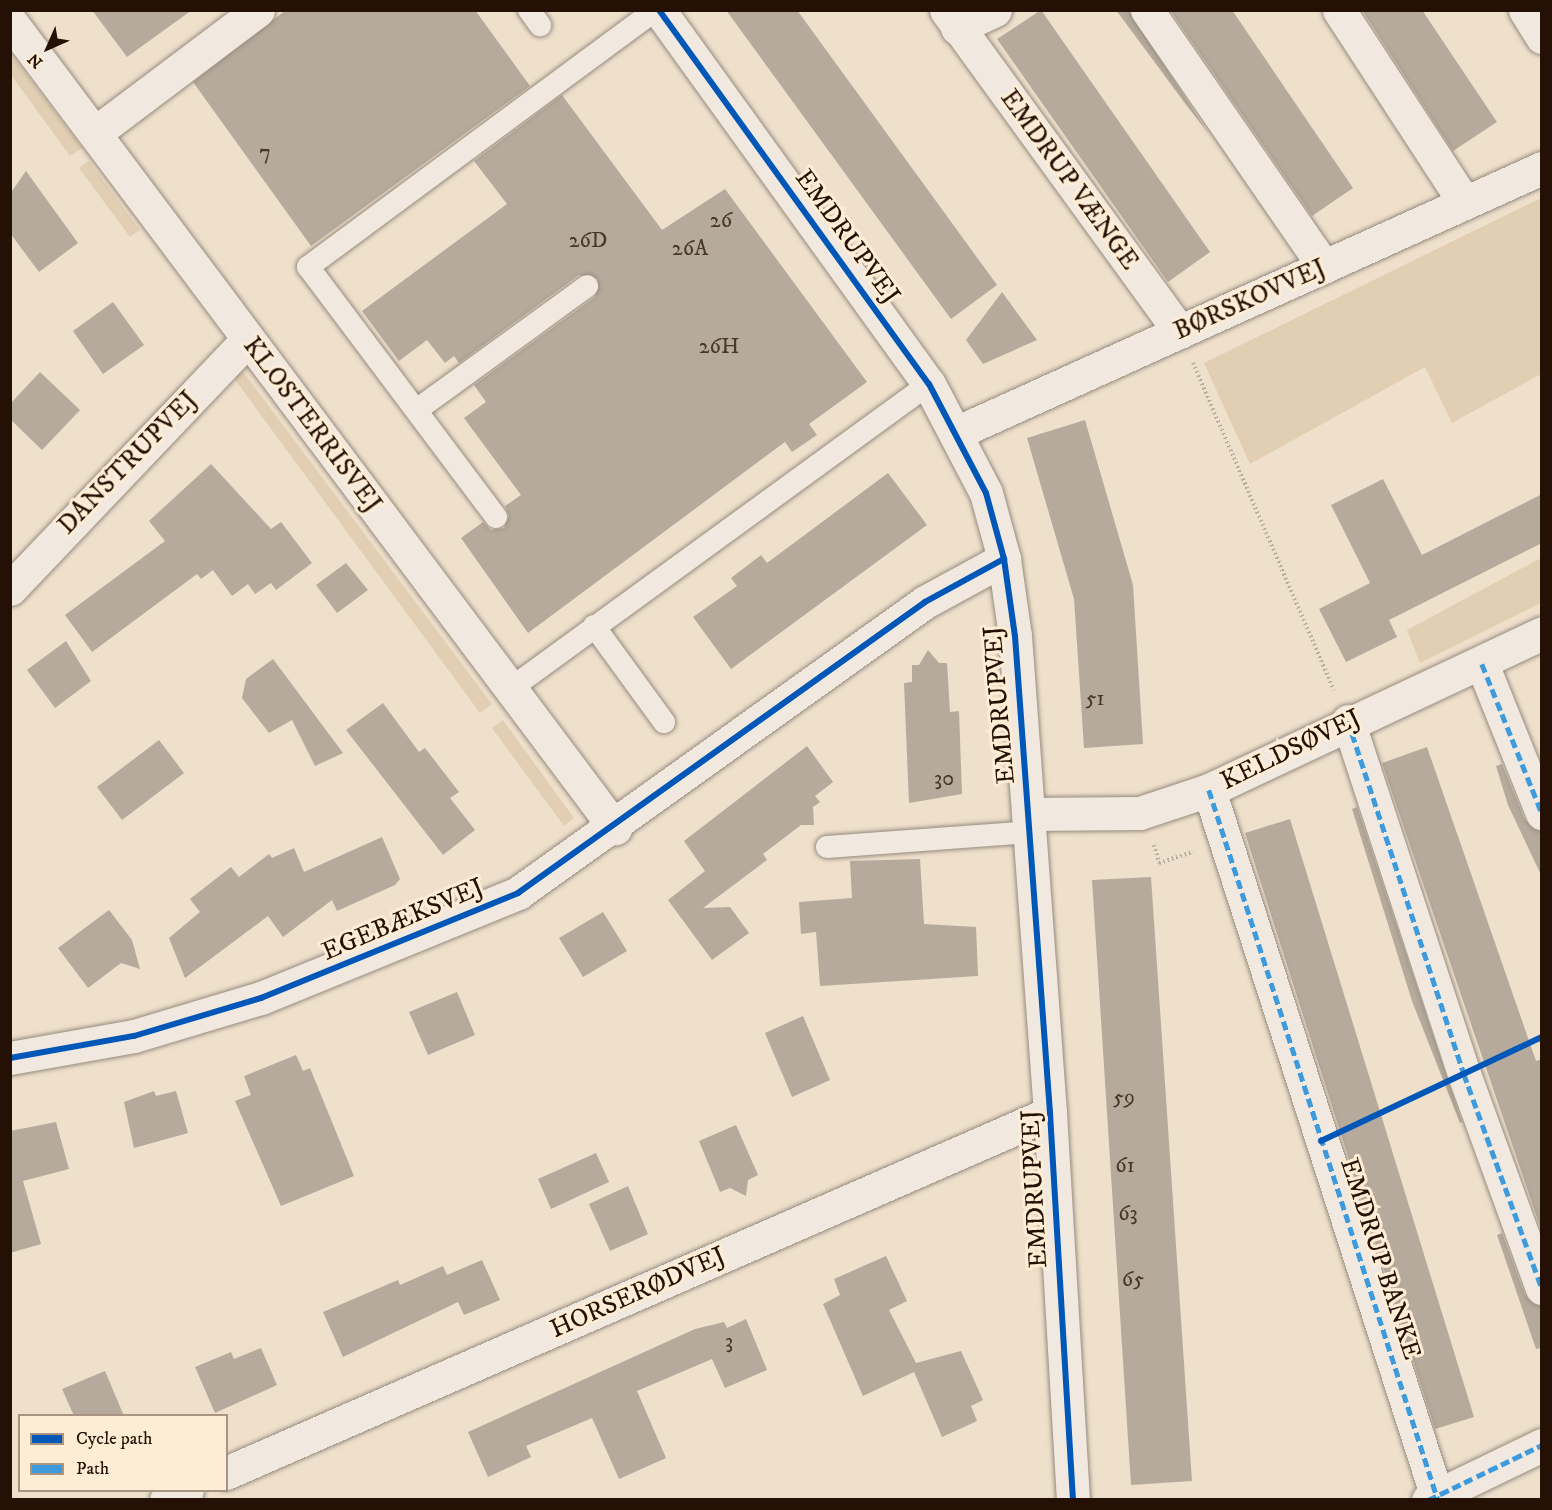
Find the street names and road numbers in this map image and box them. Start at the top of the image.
street label: EMDRUP VÆNGE [993,84,1145,276]
street label: EMDRUPVEJ [788,164,906,310]
street label: BØRSKOVVEJ [1169,253,1331,347]
street label: KLOSTERRISVEJ [236,331,388,519]
street label: DANSTRUPVEJ [52,385,204,541]
street label: EMDRUPVEJ [978,625,1022,785]
street label: KELDSØVEJ [1216,703,1366,797]
street label: EGEBÆKSVEJ [317,872,489,968]
street label: EMDRUPVEJ [1015,1109,1055,1269]
street label: EMDRUP BANKE [1333,1154,1427,1364]
street label: HORSERØDVEJ [545,1240,731,1346]

